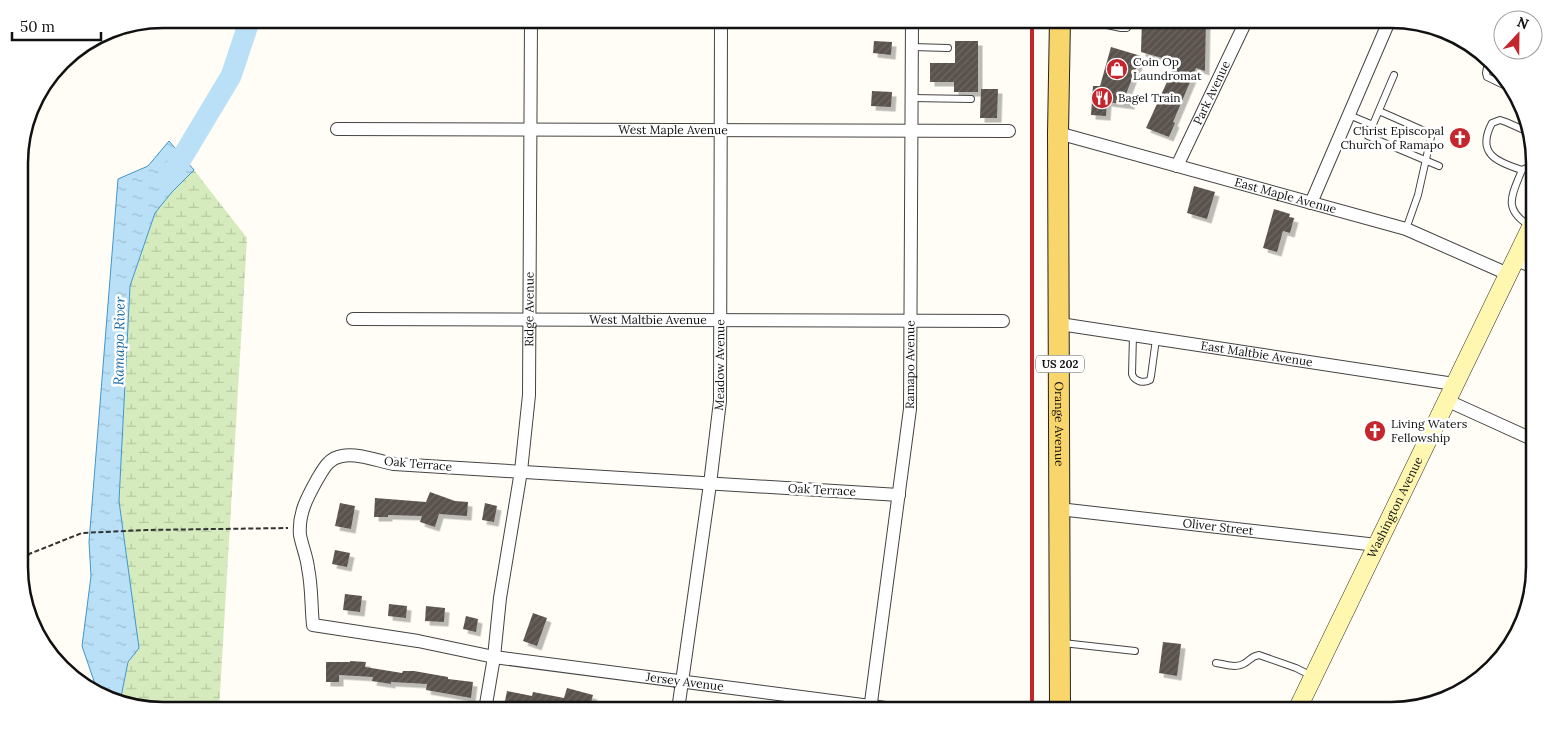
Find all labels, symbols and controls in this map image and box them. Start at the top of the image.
scale bar [12,10,101,42]
north arrow [1493,10,1543,60]
text: N [1514,13,1531,33]
text: 50 m [20,17,55,36]
place label: Coin Op Laundromat [1133,54,1202,83]
shop icon: Coin Op Laundromat [1105,57,1129,81]
street label: Park Avenue [1190,58,1233,127]
restaurant icon: Bagel Train [1090,86,1114,110]
place label: Bagel Train [1118,90,1181,105]
street label: West Maple Avenue [618,122,728,137]
place label: Christ Episcopal Church of Ramapo [1340,123,1444,152]
church icon: Christ Episcopal Church of Ramapo [1448,126,1472,150]
street label: East Maple Avenue [1233,174,1339,217]
street label: Ridge Avenue [521,271,537,347]
water label: Ramapo River [109,296,129,386]
street label: West Maltbie Avenue [589,312,707,327]
street label: Meadow Avenue [711,319,727,411]
street label: Ramapo Avenue [902,320,917,409]
street label: East Maltbie Avenue [1200,338,1314,369]
road number: US 202 [1036,356,1084,372]
street label: Orange Avenue [1052,381,1067,467]
place label: Living Waters Fellowship [1391,416,1468,445]
church icon: Living Waters Fellowship [1363,419,1387,443]
street label: Oak Terrace [383,453,453,474]
street label: Washington Avenue [1364,454,1426,560]
street label: Oak Terrace [788,480,857,499]
street label: Oliver Street [1182,515,1255,538]
street label: Jersey Avenue [644,669,725,694]

